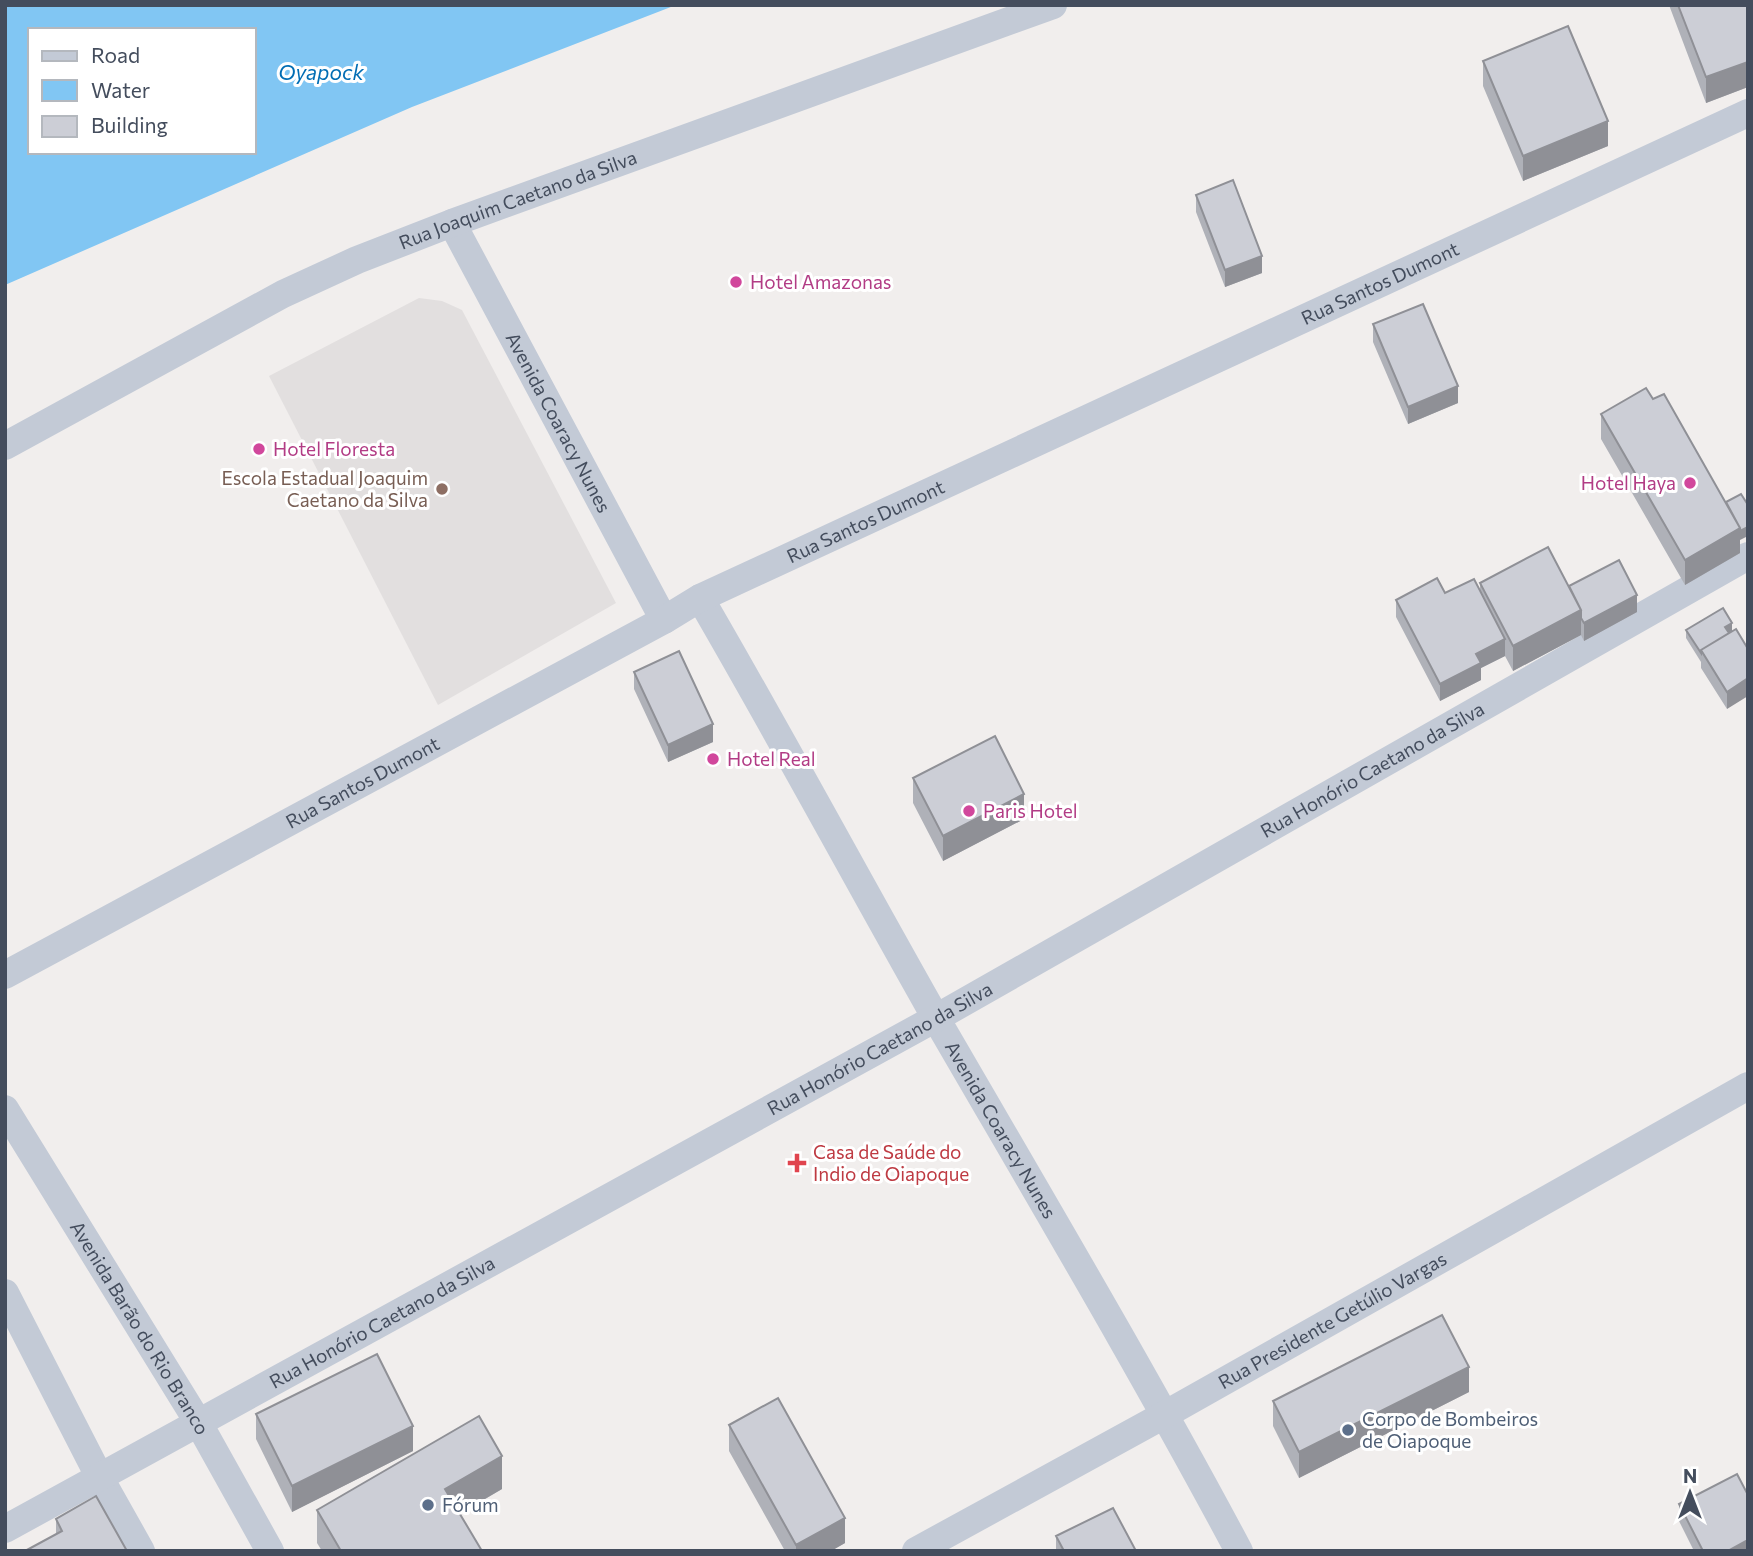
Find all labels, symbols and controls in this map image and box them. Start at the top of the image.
legend [28,28,256,154]
text: Road [91,42,140,67]
water label: Oyapock [278,59,364,84]
text: Water [91,77,150,102]
text: Building [91,112,168,137]
street label: Rua Joaquim Caetano da Silva [395,145,640,254]
street label: Rua Santos Dumont [1297,236,1462,329]
place label: Hotel Amazonas [750,270,891,293]
marker: Hotel Amazonas [728,274,744,290]
street label: Avenida Coaracy Nunes [501,328,616,516]
place label: Hotel Floresta [273,437,395,460]
marker: Hotel Floresta [251,441,267,457]
place label: Escola Estadual Joaquim Caetano da Silva [221,466,428,511]
place label: Hotel Haya [1581,471,1676,494]
street label: Rua Santos Dumont [783,475,948,567]
marker: Hotel Haya [1682,475,1698,491]
marker: Escola Estadual Joaquim Caetano da Silva [434,481,450,497]
street label: Rua Honório Caetano da Silva [1256,697,1488,842]
street label: Rua Santos Dumont [281,731,443,833]
place label: Hotel Real [727,747,816,770]
marker: Hotel Real [705,751,721,767]
place label: Paris Hotel [983,799,1078,822]
marker: Paris Hotel [961,803,977,819]
street label: Rua Honório Caetano da Silva [763,977,996,1119]
street label: Avenida Coaracy Nunes [941,1037,1062,1222]
place label: Casa de Saúde do Indio de Oiapoque [813,1140,969,1185]
marker: Casa de Saúde do Indio de Oiapoque [787,1153,807,1173]
street label: Avenida Barão do Rio Branco [66,1217,215,1438]
street label: Rua Presidente Getúlio Vargas [1214,1246,1450,1393]
street label: Rua Honório Caetano da Silva [265,1251,498,1393]
place label: Corpo de Bombeiros de Oiapoque [1362,1407,1538,1452]
marker: Corpo de Bombeiros de Oiapoque [1340,1422,1356,1438]
north arrow [1655,1458,1725,1528]
text: N [1683,1464,1697,1487]
place label: Fórum [442,1493,499,1516]
marker: Fórum [420,1497,436,1513]

